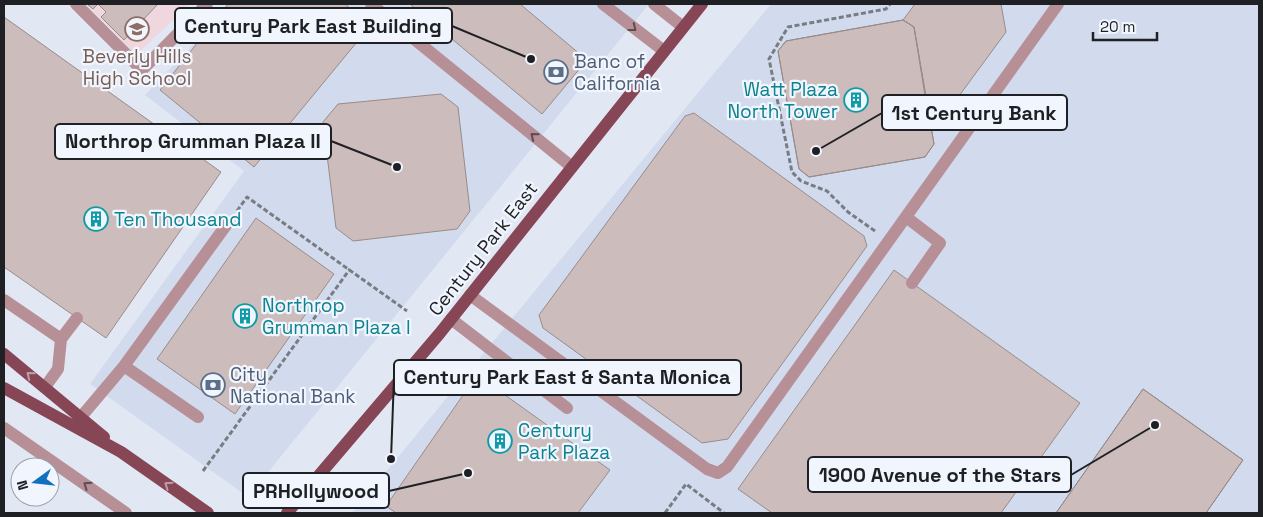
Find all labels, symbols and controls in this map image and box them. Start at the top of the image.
callout: Century Park East Building [175,8,452,43]
scale bar [1093,10,1157,42]
text: Century Park East Building [184,13,442,39]
school or university icon: Beverly Hills High School [124,16,150,42]
text: 20 m [1100,17,1135,36]
one-way arrow [628,22,637,31]
place label: Beverly Hills High School [82,44,192,91]
place label: Banc of California [574,49,661,96]
bank icon: Banc of California [543,59,569,85]
place label: Watt Plaza North Tower [727,77,838,124]
building icon: Watt Plaza North Tower [843,87,869,113]
callout: 1st Century Bank [882,95,1067,130]
text: 1st Century Bank [891,100,1057,126]
callout: Northrop Grumman Plaza II [55,124,331,159]
text: Northrop Grumman Plaza II [65,128,321,154]
one-way arrow [531,134,540,142]
street label: Century Park East [423,177,543,321]
building icon: Ten Thousand [83,206,109,232]
place label: Ten Thousand [114,207,242,232]
place label: Northrop Grumman Plaza I [262,293,411,340]
building icon: Northrop Grumman Plaza I [232,303,258,329]
callout: Century Park East & Santa Monica [394,360,741,395]
place label: City National Bank [230,362,356,409]
text: Century Park East & Santa Monica [403,364,731,390]
bank icon: City National Bank [200,372,226,398]
one-way arrow [27,373,36,381]
place label: Century Park Plaza [518,418,610,465]
building icon: Century Park Plaza [487,428,513,454]
north arrow [10,457,60,507]
callout: 1900 Avenue of the Stars [808,457,1071,492]
text: 1900 Avenue of the Stars [819,462,1061,488]
callout: PRHollywood [243,473,389,508]
text: N [13,478,32,492]
text: PRHollywood [253,478,379,504]
one-way arrow [83,482,92,491]
one-way arrow [164,482,174,491]

